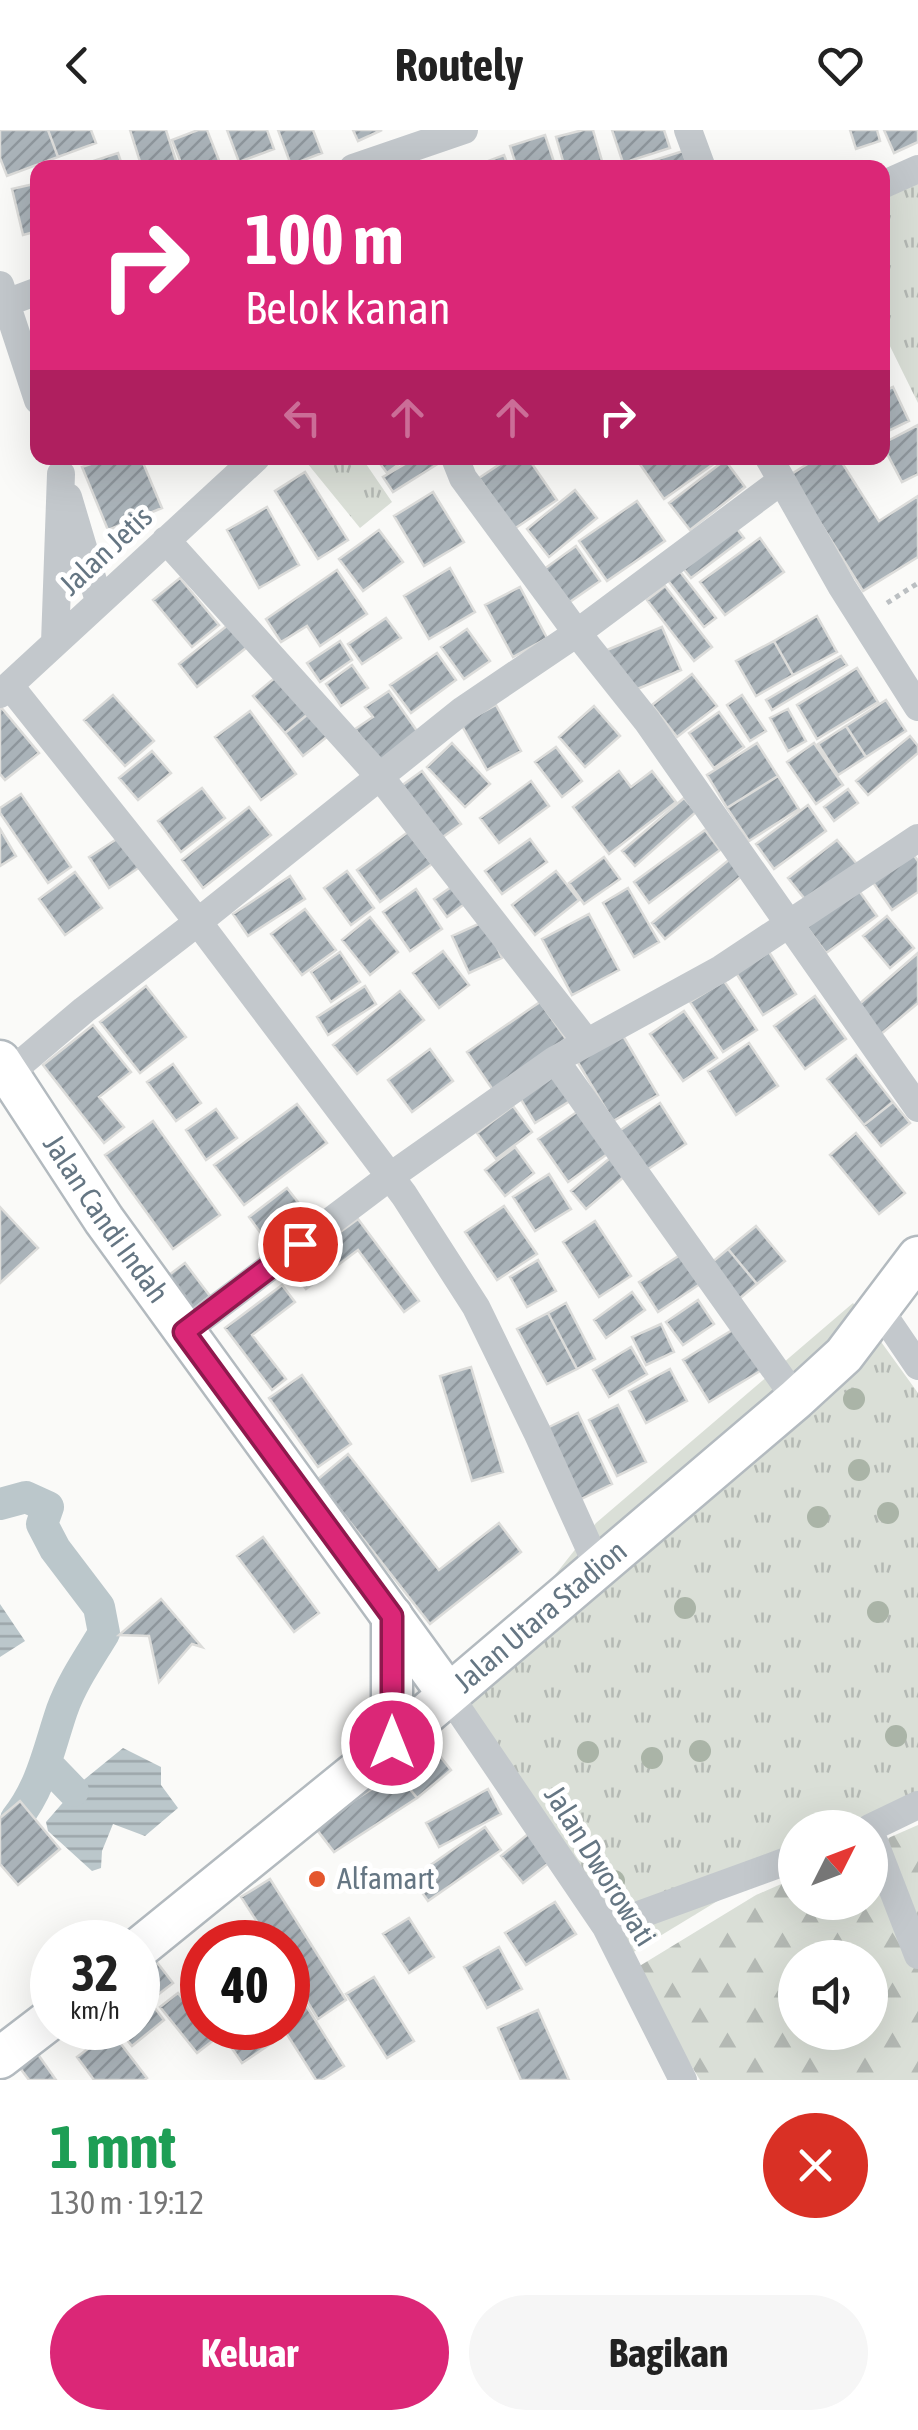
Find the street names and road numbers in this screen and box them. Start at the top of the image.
street label: Jalan Jetis [52,499,158,601]
street label: Jalan Candi Indah [37,1128,176,1309]
street label: Jalan Utara Stadion [447,1533,633,1699]
street label: Jalan Dworowati [538,1779,664,1952]

